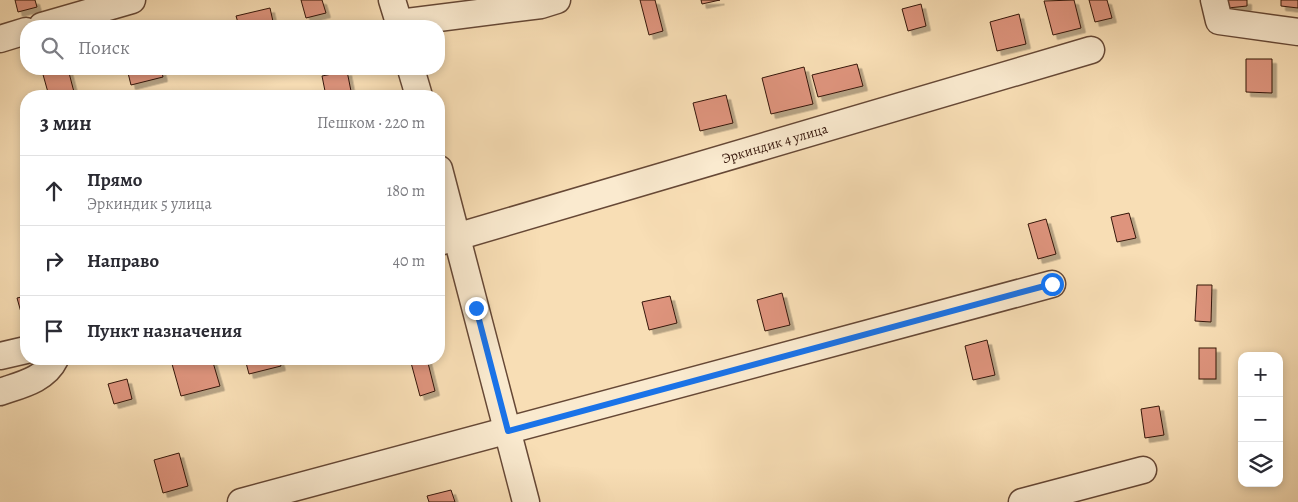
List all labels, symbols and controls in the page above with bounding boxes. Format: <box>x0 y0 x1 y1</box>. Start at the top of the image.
search box <box>20 20 445 75</box>
icon: search <box>38 34 66 62</box>
text: Поиск <box>78 35 130 61</box>
text: 3 мин <box>40 109 92 137</box>
text: Пешком · 220 m <box>317 112 425 134</box>
street label: Эркиндик 4 улица <box>719 118 831 168</box>
text: Прямо <box>87 167 142 193</box>
icon: ahead <box>40 177 68 205</box>
text: 180 m <box>387 180 425 202</box>
text: Эркиндик 5 улица <box>87 193 212 215</box>
icon: right <box>40 247 68 275</box>
text: Направо <box>87 248 159 274</box>
text: 40 m <box>393 250 425 272</box>
route start <box>1041 273 1064 296</box>
route end <box>465 297 488 320</box>
icon: arrive <box>40 317 68 345</box>
text: Пункт назначения <box>87 318 242 344</box>
map controls <box>1238 352 1283 487</box>
button: + <box>1238 352 1283 397</box>
button: − <box>1238 397 1283 442</box>
button: layers <box>1238 442 1283 487</box>

